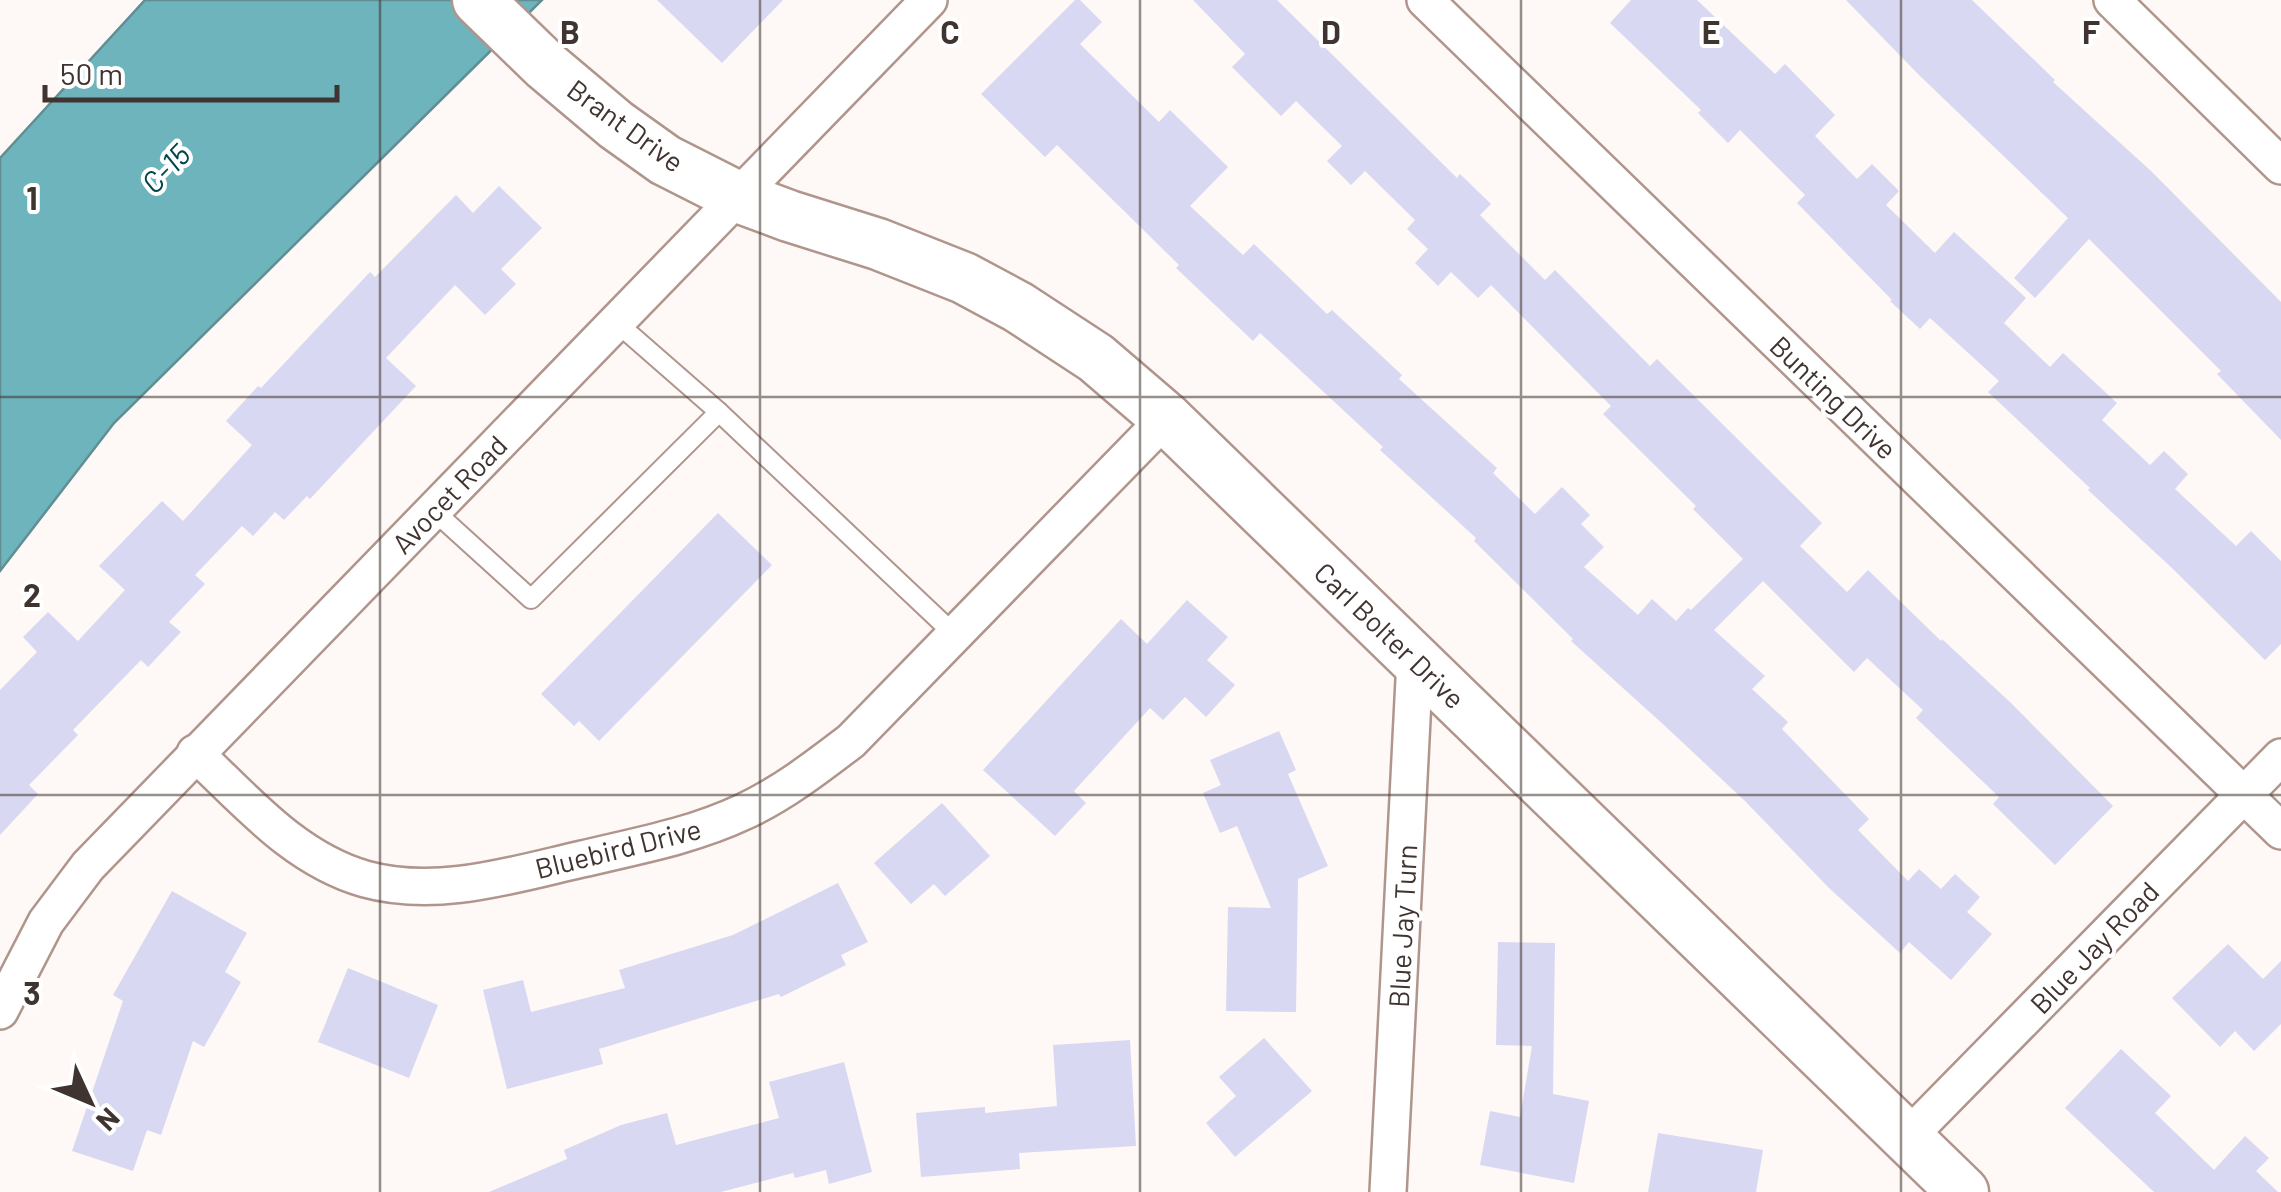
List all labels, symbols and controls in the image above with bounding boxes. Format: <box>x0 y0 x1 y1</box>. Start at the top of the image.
text: B <box>560 12 580 50</box>
text: C <box>940 12 960 50</box>
text: D <box>1321 12 1341 50</box>
text: E <box>1702 12 1720 50</box>
text: F <box>2082 12 2100 50</box>
scale bar <box>45 40 338 102</box>
text: 50 m <box>60 55 123 91</box>
street label: Brant Drive <box>561 71 691 179</box>
water label: C-15 <box>133 136 197 200</box>
text: 1 <box>26 178 38 216</box>
street label: Bunting Drive <box>1764 328 1904 466</box>
street label: Avocet Road <box>384 428 514 560</box>
street label: Carl Bolter Drive <box>1308 555 1472 715</box>
text: 2 <box>23 575 41 613</box>
street label: Bluebird Drive <box>532 811 704 885</box>
street label: Blue Jay Turn <box>1381 844 1423 1008</box>
street label: Blue Jay Road <box>2023 874 2165 1020</box>
text: 3 <box>23 973 41 1011</box>
north arrow <box>40 1052 140 1152</box>
text: N <box>90 1102 127 1139</box>

